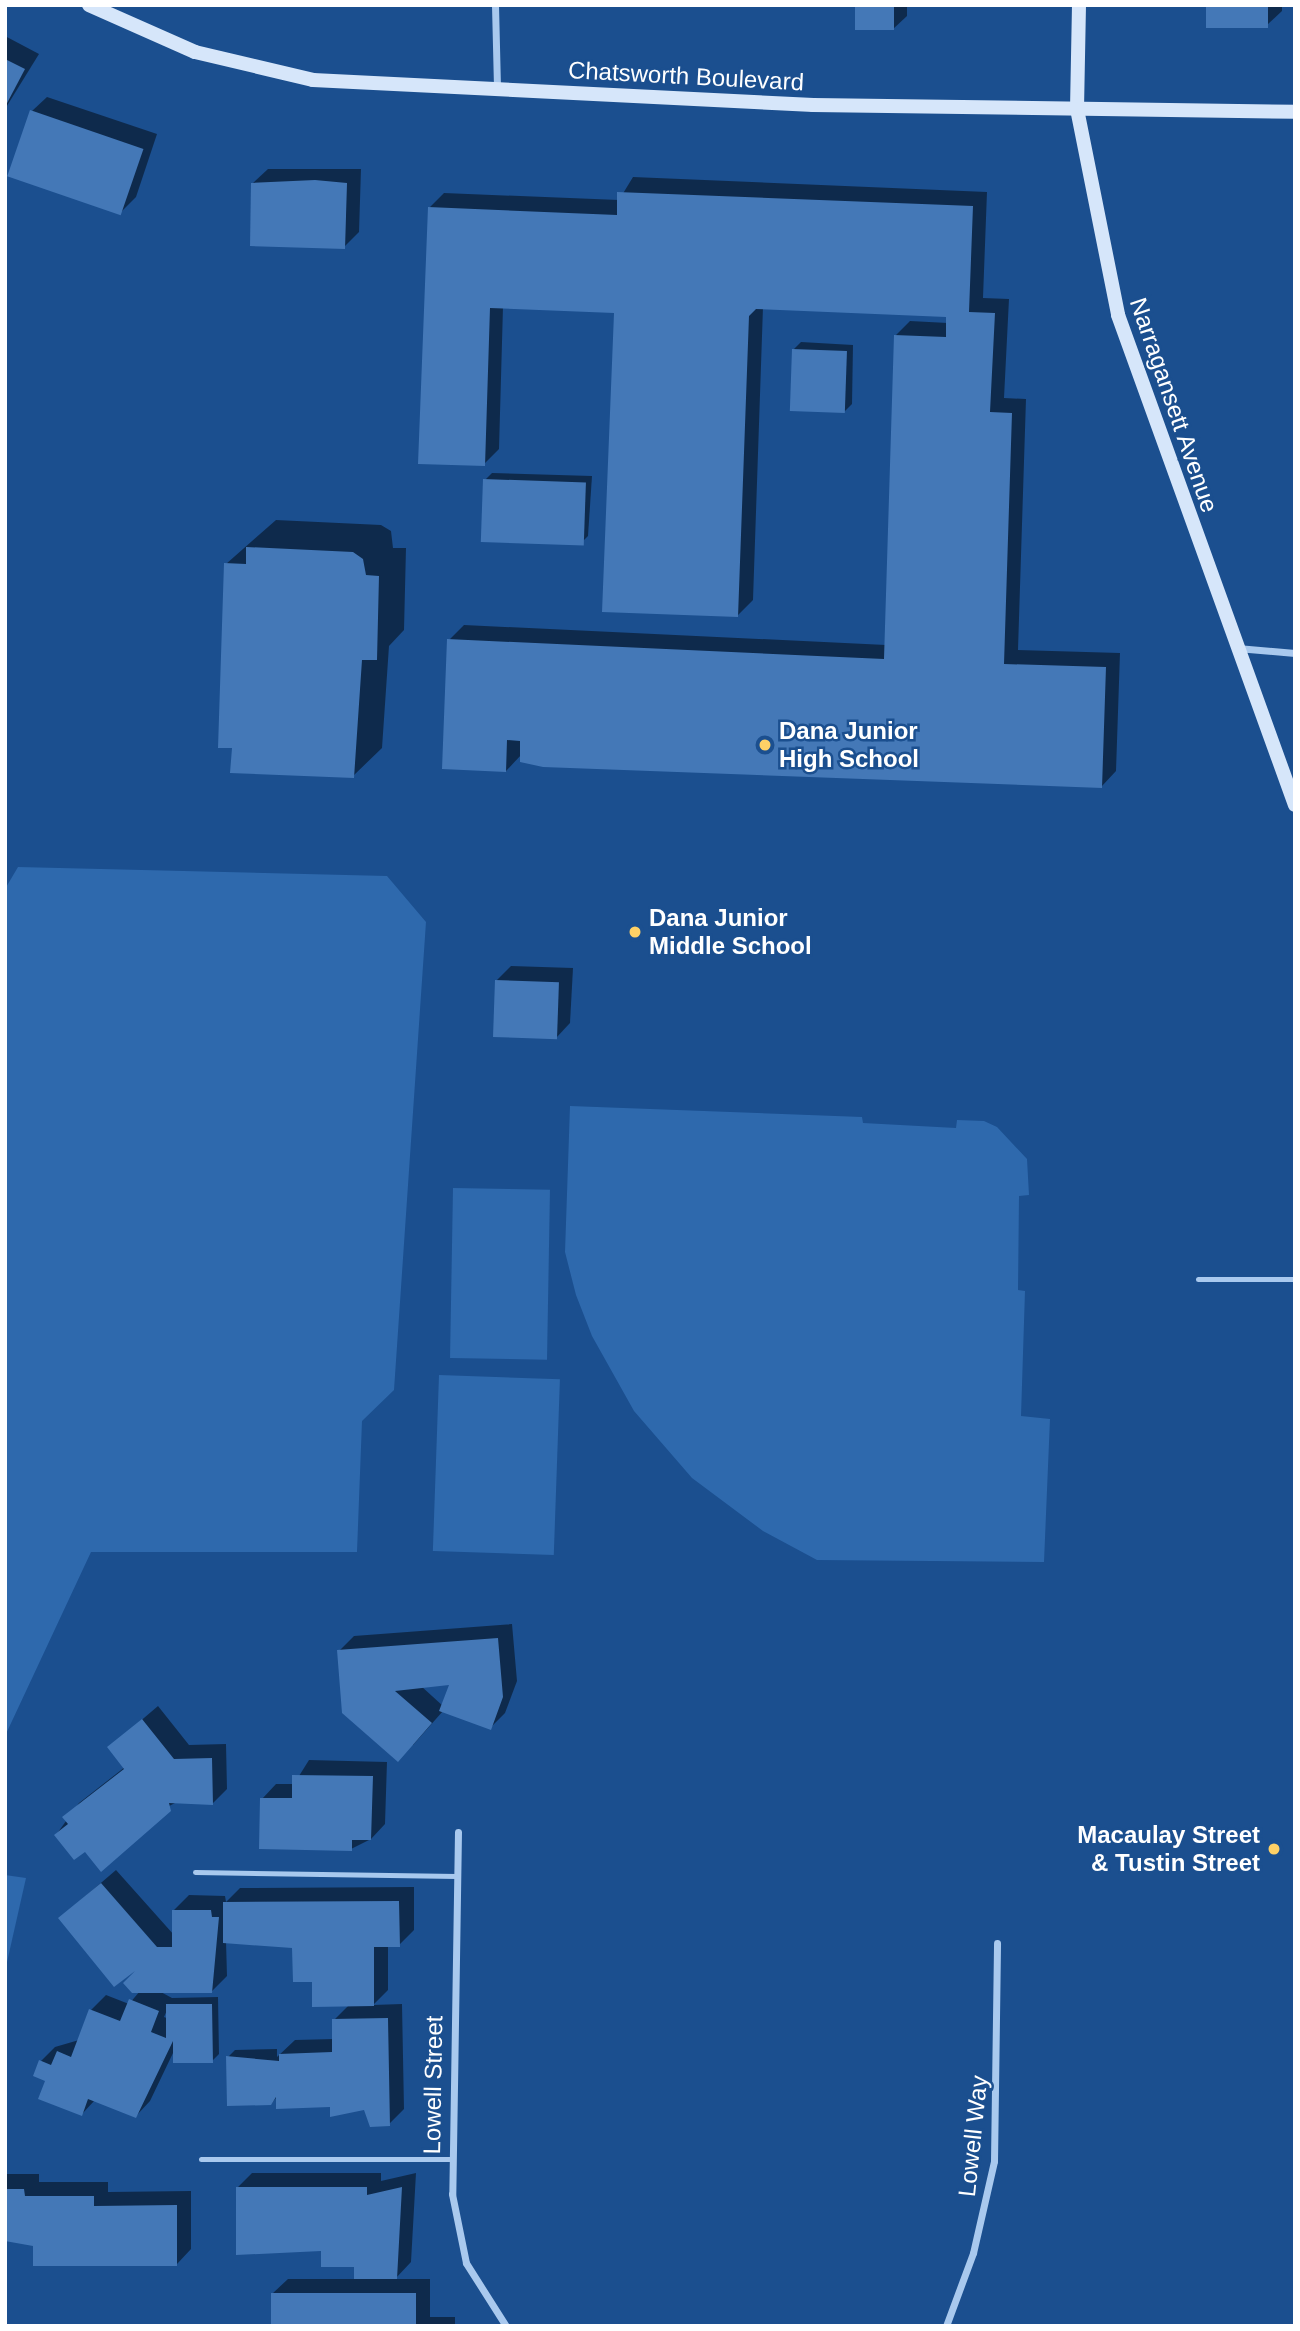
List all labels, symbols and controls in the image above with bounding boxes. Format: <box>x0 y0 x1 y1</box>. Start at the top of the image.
street label: Chatsworth Boulevard <box>567 55 805 97</box>
street label: Narragansett Avenue <box>1124 293 1224 517</box>
place label: Dana Junior High School <box>779 717 919 773</box>
marker: Dana Junior High School <box>757 737 773 753</box>
place label: Dana Junior Middle School <box>649 904 812 960</box>
marker: Dana Junior Middle School <box>627 924 643 940</box>
place label: Macaulay Street & Tustin Street <box>1077 1821 1260 1877</box>
marker: Macaulay Street & Tustin Street <box>1266 1841 1282 1857</box>
street label: Lowell Street <box>417 2015 449 2155</box>
street label: Lowell Way <box>952 2074 994 2198</box>

